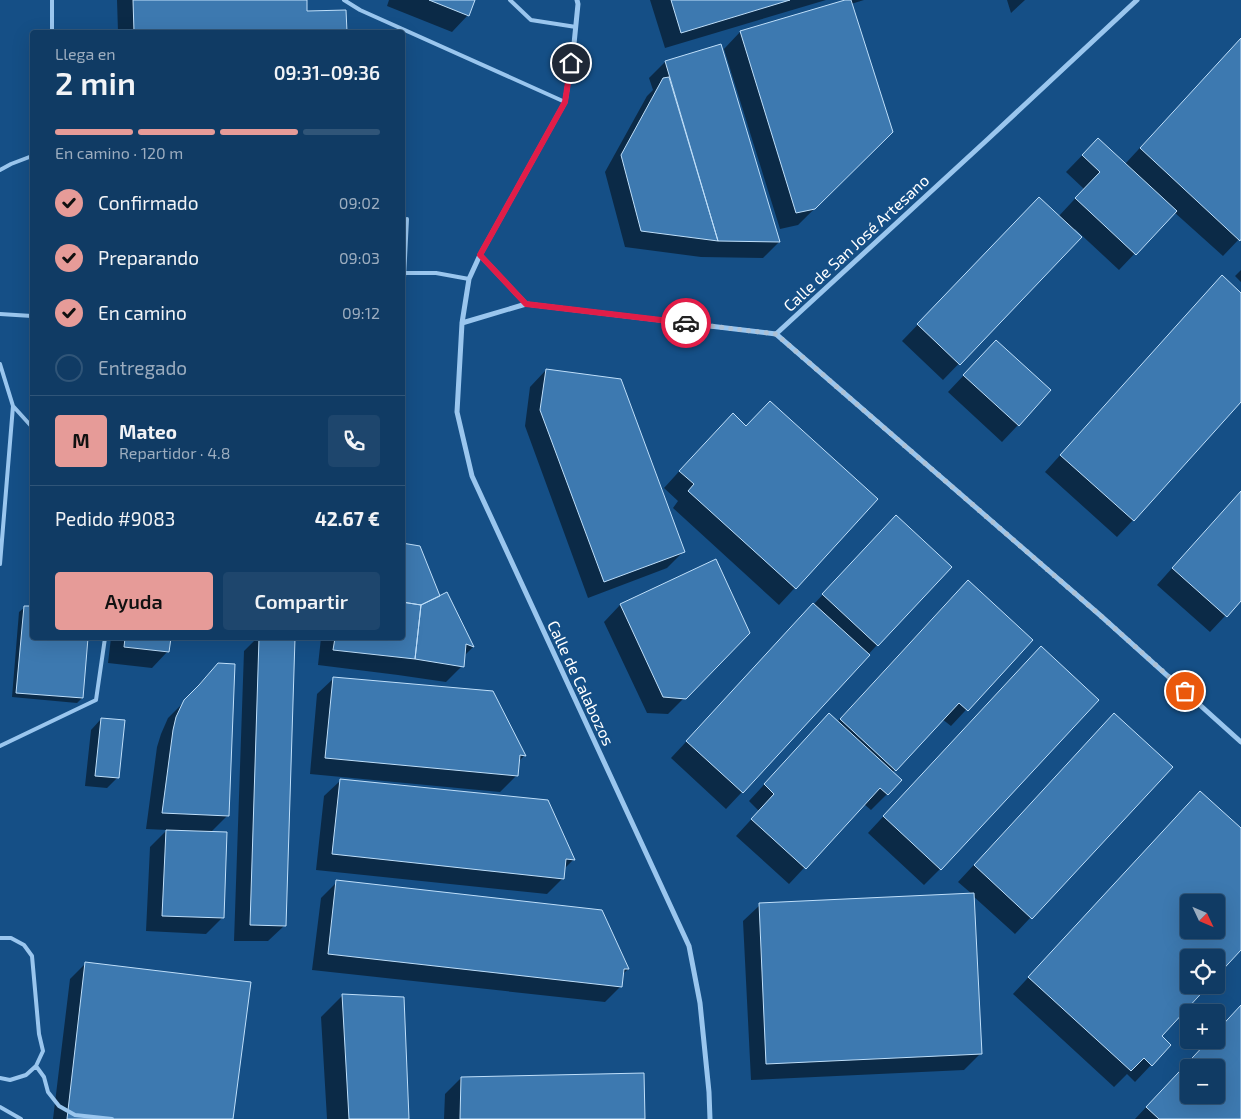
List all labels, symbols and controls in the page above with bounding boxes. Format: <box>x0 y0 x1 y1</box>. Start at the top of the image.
pin <box>550 42 592 84</box>
text: Llega en <box>55 44 116 63</box>
icon: home <box>557 49 585 77</box>
text: 09:31–09:36 <box>274 61 380 84</box>
text: 2 min <box>55 63 136 101</box>
text: En camino · 120 m <box>55 143 183 162</box>
street label: Calle de San José Artesano <box>779 170 932 315</box>
icon: check <box>55 189 83 217</box>
text: Confirmado <box>98 191 199 214</box>
text: 09:02 <box>339 193 380 212</box>
icon: check <box>55 244 83 272</box>
text: Preparando <box>98 246 199 269</box>
text: 09:03 <box>339 248 380 267</box>
courier <box>661 298 711 348</box>
icon: check <box>55 299 83 327</box>
text: En camino <box>98 301 187 324</box>
text: 09:12 <box>342 303 380 322</box>
icon: car <box>672 309 700 337</box>
text: Entregado <box>98 356 187 379</box>
button: phone <box>328 415 380 467</box>
text: Mateo <box>119 420 177 443</box>
text: M <box>72 429 90 452</box>
text: Repartidor · 4.8 <box>119 443 230 462</box>
text: Pedido #9083 <box>55 507 175 530</box>
text: 42.67 € <box>315 507 380 530</box>
button: Ayuda <box>55 572 213 630</box>
button: Compartir <box>223 572 380 630</box>
street label: Calle de Calabozos <box>544 617 619 748</box>
pin <box>1164 670 1206 712</box>
icon: bag <box>1171 677 1199 705</box>
north arrow <box>1180 894 1225 939</box>
map controls <box>1180 894 1225 1104</box>
button: locate <box>1180 949 1225 994</box>
button: + <box>1180 1004 1225 1049</box>
button: − <box>1180 1059 1225 1104</box>

